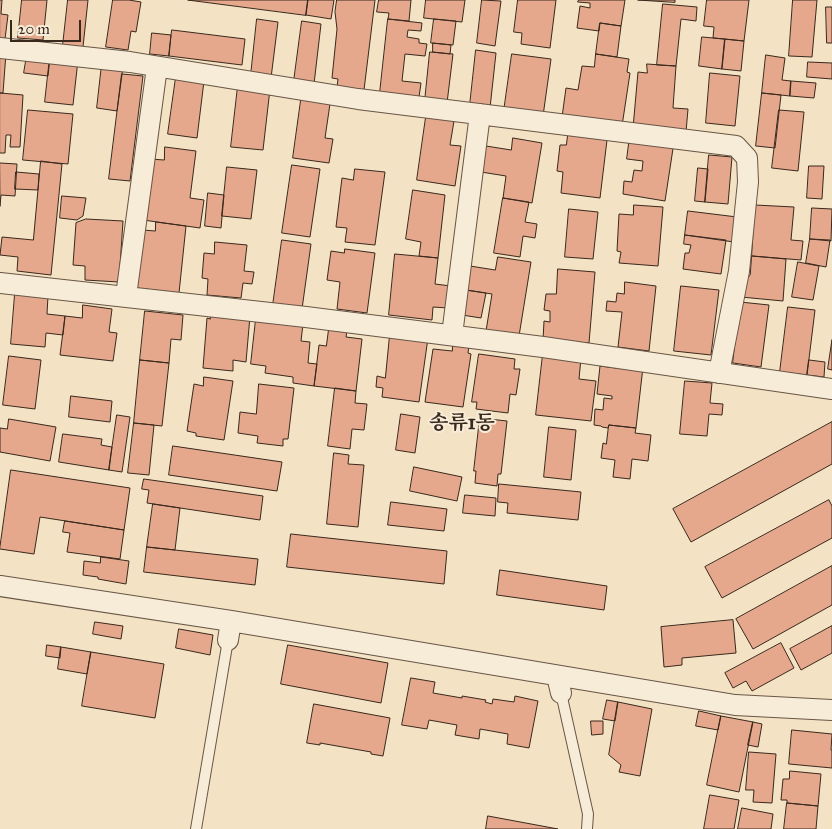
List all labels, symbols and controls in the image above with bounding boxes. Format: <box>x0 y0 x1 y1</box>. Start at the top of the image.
scale bar <box>12 10 84 42</box>
text: 20 m <box>18 20 50 38</box>
district label: 송류1동 <box>429 412 495 436</box>

